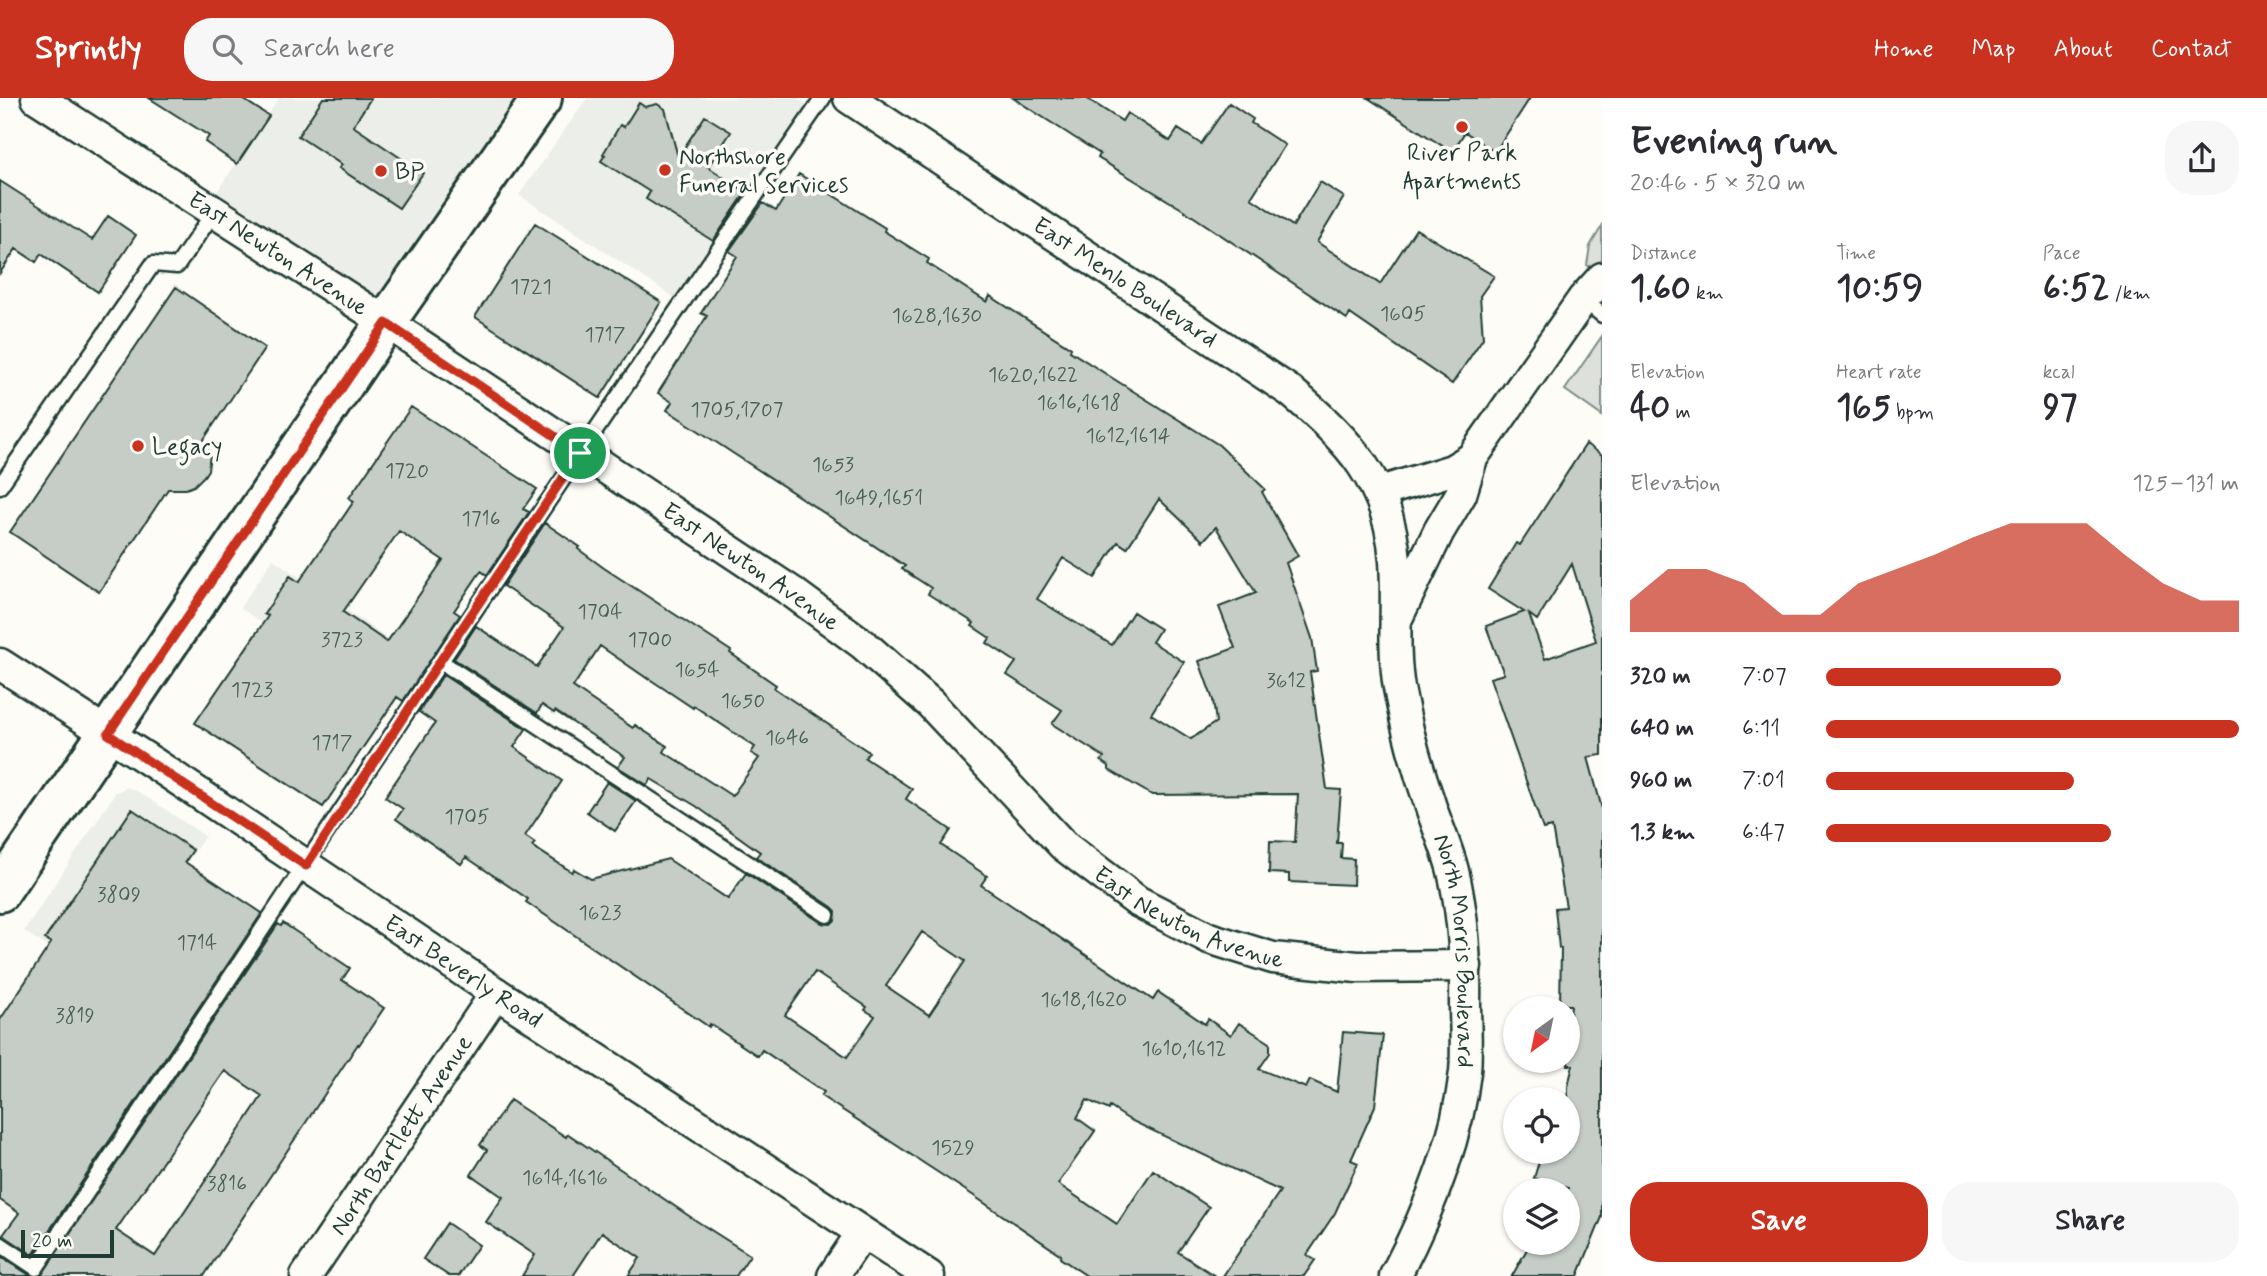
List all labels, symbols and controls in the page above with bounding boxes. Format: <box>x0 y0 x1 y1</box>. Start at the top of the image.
search box <box>184 18 674 81</box>
text: Sprintly <box>35 27 142 71</box>
icon: search <box>208 30 246 68</box>
text: Search here <box>264 32 395 66</box>
text: Home <box>1874 34 1934 65</box>
text: Map <box>1972 34 2016 65</box>
text: About <box>2054 34 2113 65</box>
text: Contact <box>2151 34 2232 65</box>
text: Evening run <box>1630 118 1837 167</box>
marker: River Park Apartments <box>1454 119 1470 135</box>
button: share <box>2165 121 2239 195</box>
place label: River Park Apartments <box>1403 138 1521 200</box>
place label: Northshore Funeral Services <box>679 142 848 201</box>
place label: BP <box>395 157 424 188</box>
marker: Northshore Funeral Services <box>657 162 673 178</box>
marker: BP <box>373 163 389 179</box>
text: 20:46 · 5 × 320 m <box>1630 169 1806 199</box>
street label: East Newton Avenue <box>182 185 374 324</box>
street label: East Menlo Boulevard <box>1026 211 1223 355</box>
text: Distance <box>1630 241 1697 266</box>
text: Time <box>1836 241 1876 266</box>
text: Pace <box>2043 241 2080 266</box>
text: 1.60 <box>1630 266 1691 312</box>
text: 10:59 <box>1836 266 1923 312</box>
text: 6:52 <box>2043 266 2109 312</box>
house number: 1721 <box>510 273 552 301</box>
text: km <box>1691 281 1724 306</box>
text: /km <box>2109 281 2151 306</box>
house number: 1605 <box>1380 300 1426 328</box>
house number: 1628,1630 <box>892 302 982 330</box>
house number: 1717 <box>585 321 626 349</box>
text: Elevation <box>1630 360 1705 385</box>
text: Heart rate <box>1836 360 1922 385</box>
text: kcal <box>2043 360 2075 385</box>
house number: 1620,1622 <box>988 361 1078 389</box>
text: 40 <box>1630 385 1670 431</box>
text: 165 <box>1836 385 1891 431</box>
text: 97 <box>2043 385 2077 431</box>
house number: 1616,1618 <box>1037 389 1121 417</box>
house number: 1705,1707 <box>691 396 783 424</box>
text: m <box>1670 400 1691 425</box>
text: bpm <box>1891 400 1934 425</box>
house number: 1612,1614 <box>1085 422 1171 450</box>
pin <box>550 423 610 483</box>
place label: Legacy <box>152 432 222 466</box>
icon: arrive <box>561 434 599 472</box>
marker: Legacy <box>130 438 146 454</box>
house number: 1653 <box>812 451 855 479</box>
house number: 1720 <box>385 457 429 485</box>
text: Elevation <box>1630 469 1721 499</box>
text: 125–131 m <box>2133 469 2239 499</box>
house number: 1649,1651 <box>835 484 923 512</box>
street label: East Newton Avenue <box>656 496 845 639</box>
house number: 1716 <box>462 505 500 533</box>
house number: 1704 <box>578 598 622 626</box>
house number: 3723 <box>321 626 364 654</box>
house number: 1700 <box>628 626 672 654</box>
house number: 1654 <box>675 656 719 684</box>
text: 320 m <box>1630 662 1691 692</box>
text: 7:07 <box>1742 662 1787 692</box>
house number: 3612 <box>1266 667 1306 695</box>
house number: 1723 <box>231 676 273 704</box>
house number: 1650 <box>721 687 765 715</box>
text: 640 m <box>1630 714 1694 744</box>
text: 6:11 <box>1742 714 1780 744</box>
house number: 1646 <box>765 724 809 752</box>
house number: 1717 <box>312 729 353 757</box>
text: 960 m <box>1630 766 1692 796</box>
text: 7:01 <box>1742 766 1785 796</box>
house number: 1705 <box>444 803 490 831</box>
text: 1.3 km <box>1630 818 1695 848</box>
text: 6:47 <box>1742 818 1785 848</box>
street label: North Morris Boulevard <box>1425 830 1480 1068</box>
street label: East Newton Avenue <box>1087 860 1285 976</box>
house number: 3809 <box>97 881 141 909</box>
house number: 1623 <box>578 899 622 927</box>
street label: East Beverly Road <box>378 908 548 1036</box>
house number: 1714 <box>177 929 217 957</box>
house number: 1618,1620 <box>1041 986 1127 1014</box>
north arrow <box>1503 996 1580 1073</box>
map controls <box>1503 996 1580 1255</box>
house number: 3819 <box>55 1002 95 1030</box>
street label: North Bartlett Avenue <box>324 1029 480 1242</box>
house number: 1610,1612 <box>1142 1035 1226 1063</box>
button: locate <box>1503 1087 1580 1164</box>
house number: 1529 <box>931 1134 975 1162</box>
house number: 1614,1616 <box>522 1164 608 1192</box>
house number: 3816 <box>207 1170 247 1198</box>
button: layers <box>1503 1178 1580 1255</box>
button: Save <box>1630 1182 1928 1262</box>
button: Share <box>1942 1182 2239 1262</box>
scale bar <box>21 1227 114 1259</box>
text: 20 m <box>32 1229 72 1254</box>

